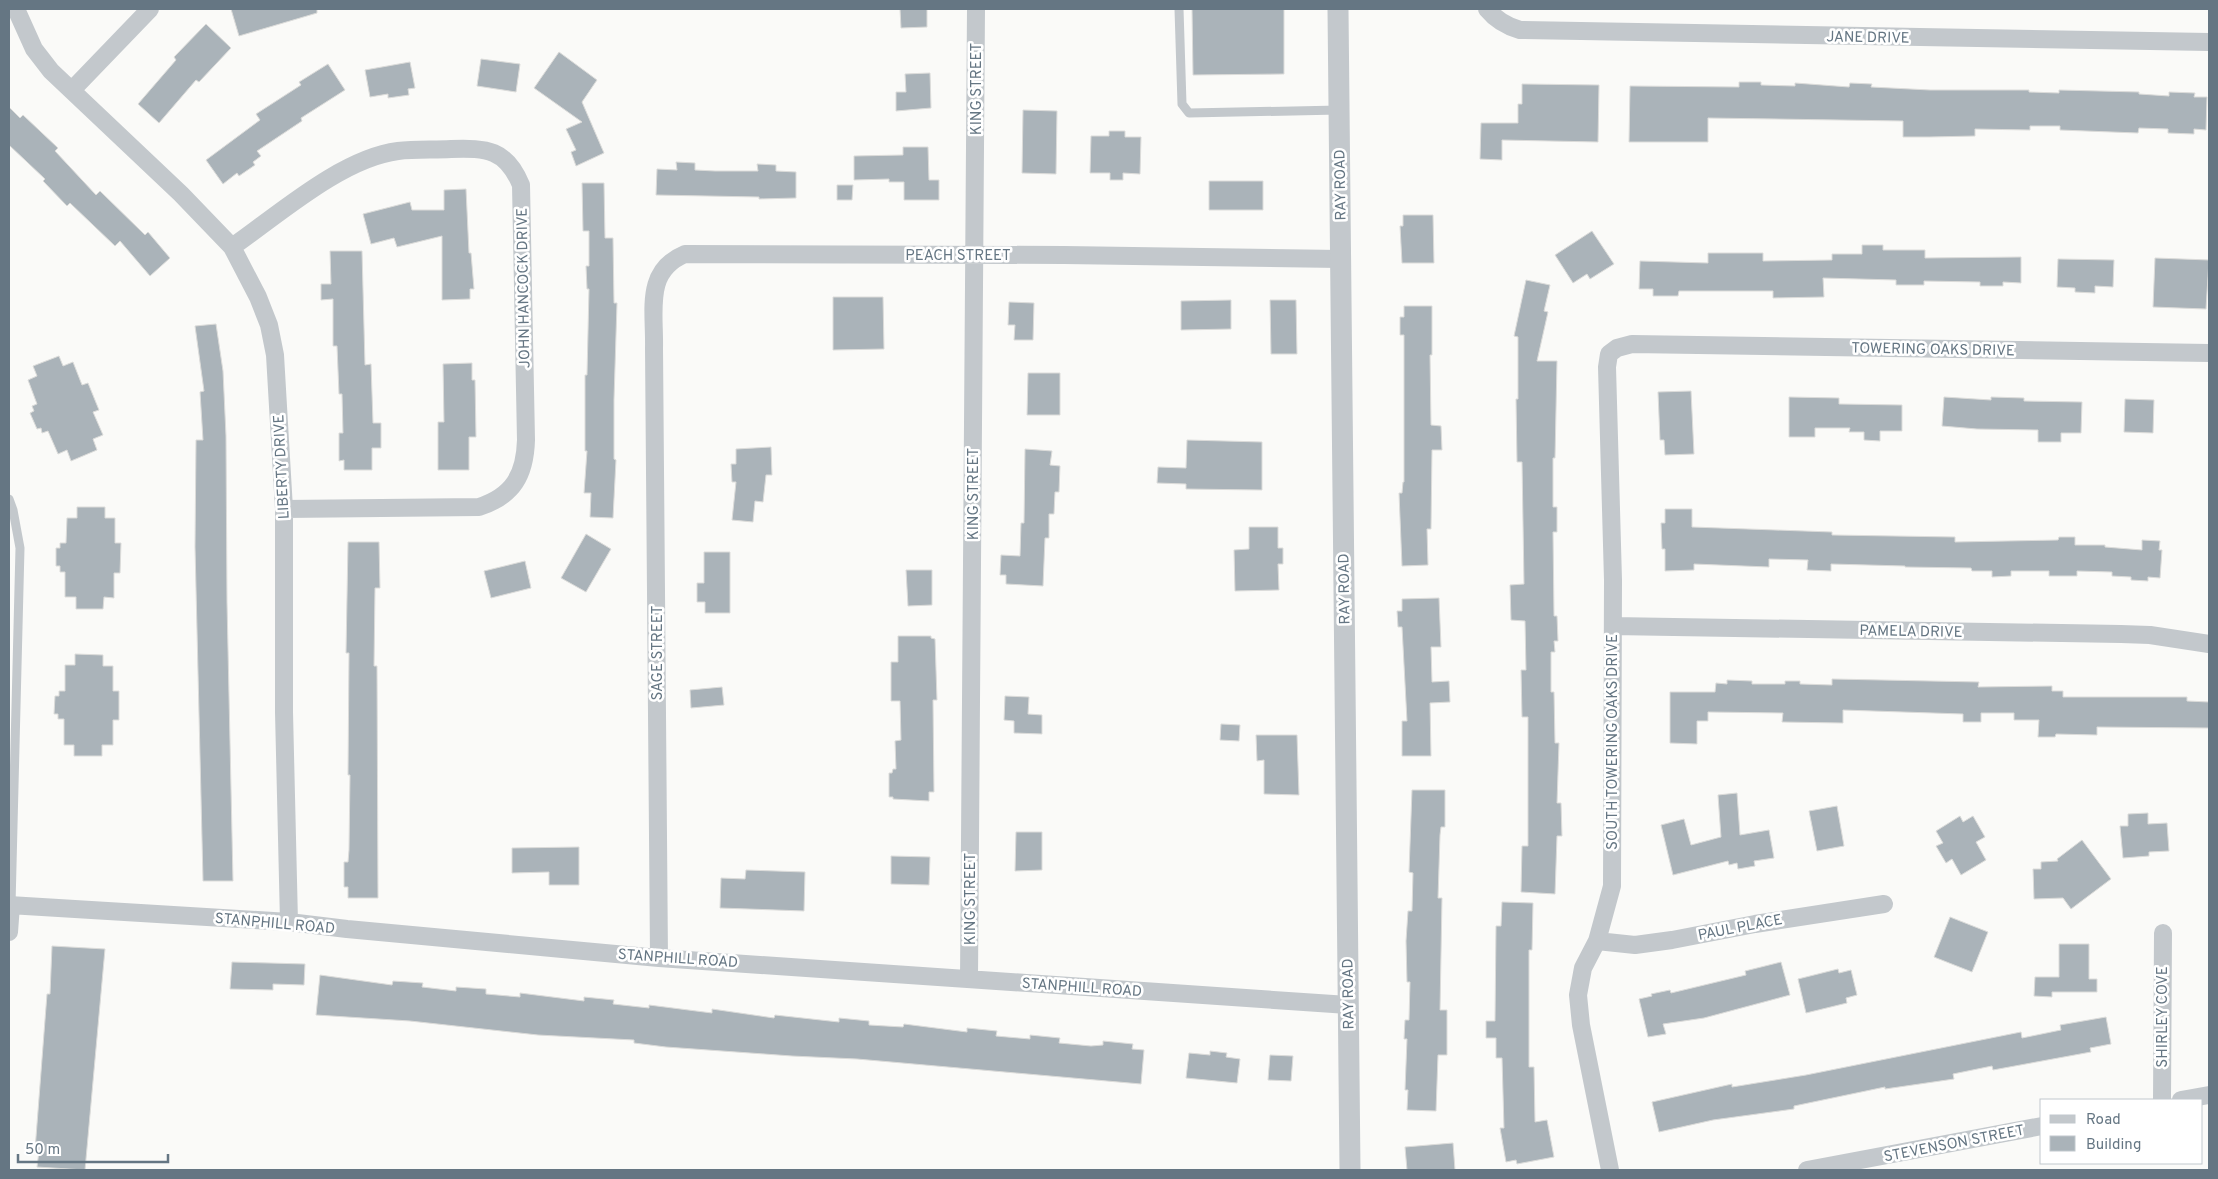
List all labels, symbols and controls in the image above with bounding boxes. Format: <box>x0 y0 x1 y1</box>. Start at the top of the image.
street label: JANE DRIVE <box>1826 28 1910 49</box>
street label: KING STREET <box>968 43 987 135</box>
street label: RAY ROAD <box>1331 149 1352 221</box>
street label: JOHN HANCOCK DRIVE <box>514 208 535 368</box>
street label: PEACH STREET <box>905 247 1011 266</box>
street label: TOWERING OAKS DRIVE <box>1851 340 2015 361</box>
street label: LIBERTY DRIVE <box>270 414 295 520</box>
street label: KING STREET <box>965 448 984 540</box>
street label: RAY ROAD <box>1335 553 1356 625</box>
street label: SAGE STREET <box>649 606 668 700</box>
street label: PAMELA DRIVE <box>1859 622 1963 643</box>
street label: SOUTH TOWERING OAKS DRIVE <box>1604 634 1623 850</box>
street label: KING STREET <box>962 853 981 945</box>
street label: STANPHILL ROAD <box>214 910 336 939</box>
street label: PAUL PLACE <box>1696 911 1784 946</box>
street label: STANPHILL ROAD <box>617 946 739 973</box>
street label: RAY ROAD <box>1339 958 1360 1030</box>
street label: SHIRLEY COVE <box>2154 966 2173 1068</box>
street label: STANPHILL ROAD <box>1021 975 1143 1002</box>
legend <box>2040 1099 2203 1164</box>
text: Road <box>2086 1111 2121 1130</box>
street label: STEVENSON STREET <box>1882 1121 2026 1167</box>
scale bar <box>18 1132 168 1164</box>
text: Building <box>2086 1136 2141 1155</box>
text: 50 m <box>25 1141 60 1160</box>

